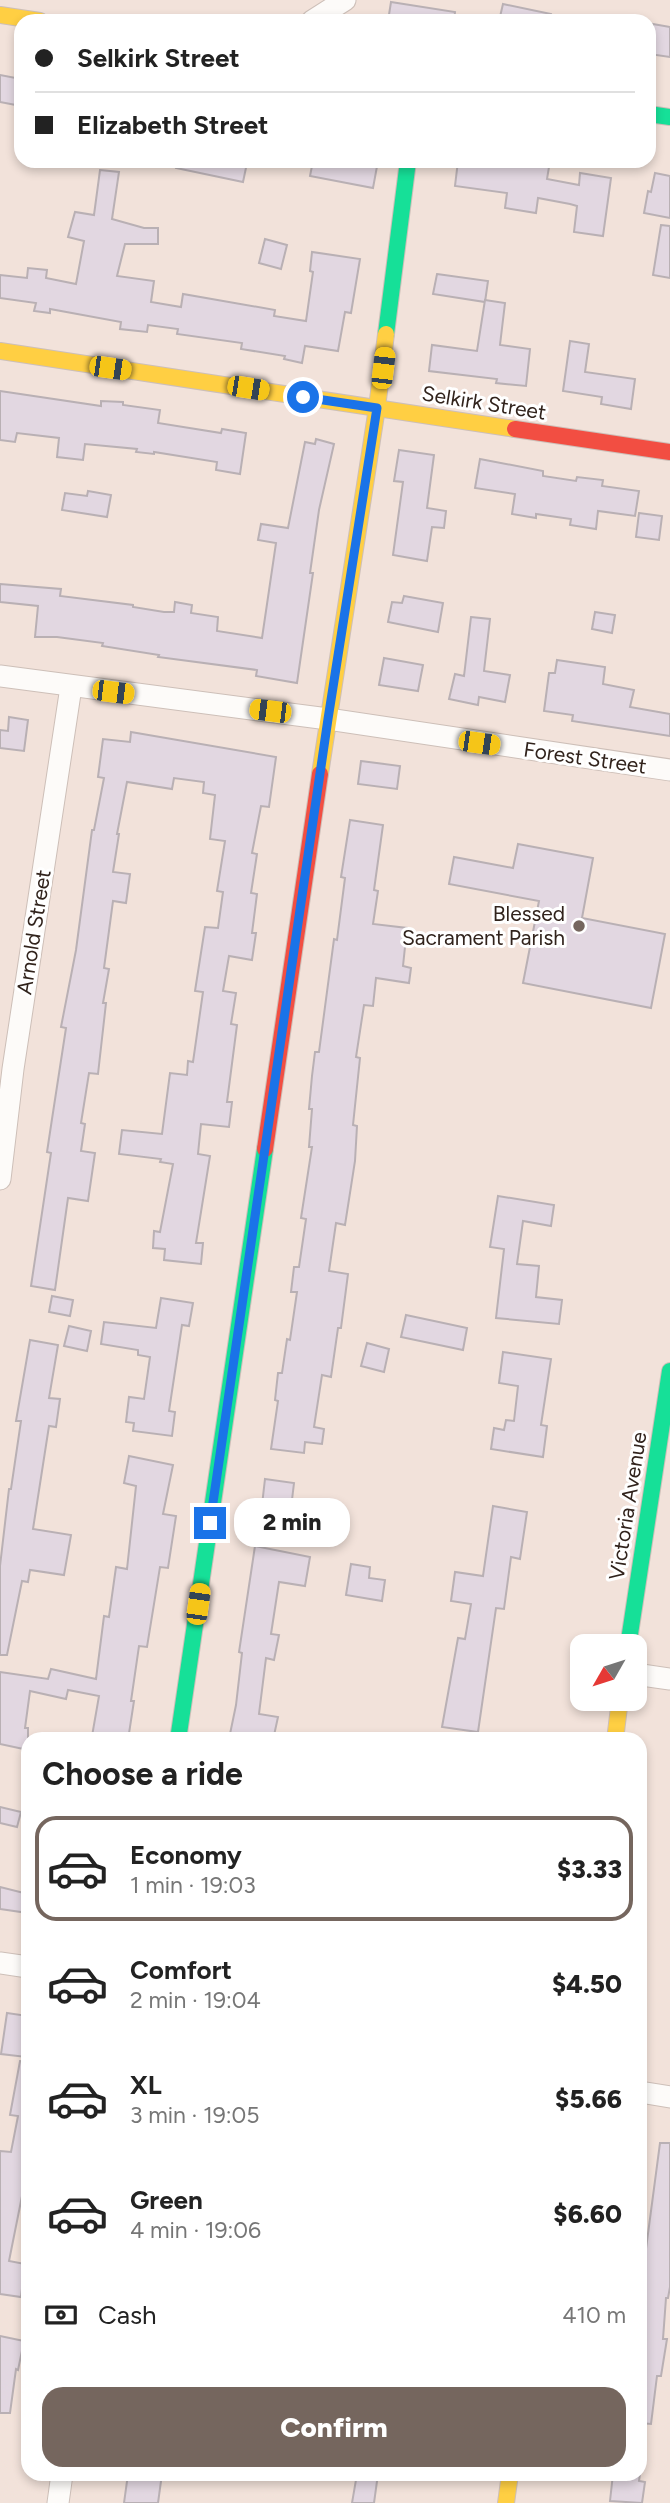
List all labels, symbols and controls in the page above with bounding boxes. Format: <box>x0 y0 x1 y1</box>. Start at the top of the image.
text: Selkirk Street <box>77 42 240 74</box>
text: Elizabeth Street <box>77 109 269 141</box>
car <box>371 346 396 390</box>
car <box>88 355 133 381</box>
car <box>226 374 271 402</box>
street label: Selkirk Street <box>420 380 548 425</box>
route start <box>287 381 319 413</box>
car <box>91 679 136 705</box>
car <box>248 698 293 724</box>
car <box>457 730 502 756</box>
street label: Forest Street <box>522 737 648 779</box>
street label: Arnold Street <box>11 868 56 996</box>
place label: Blessed Sacrament Parish <box>402 901 565 950</box>
marker: Blessed Sacrament Parish <box>571 918 587 934</box>
street label: Victoria Avenue <box>603 1430 652 1582</box>
callout: 2 min <box>234 1498 350 1548</box>
route end <box>194 1507 226 1539</box>
text: 2 min <box>263 1508 321 1536</box>
car <box>185 1582 212 1626</box>
north arrow <box>570 1634 648 1712</box>
map controls <box>570 1634 647 1711</box>
text: Choose a ride <box>42 1755 243 1793</box>
icon: car <box>46 1837 109 1900</box>
text: Economy <box>130 1839 242 1871</box>
text: $3.33 <box>557 1853 622 1885</box>
text: 1 min · 19:03 <box>130 1871 256 1899</box>
icon: car <box>46 1952 109 2015</box>
text: Comfort <box>130 1954 232 1986</box>
text: $4.50 <box>552 1968 622 2000</box>
text: 2 min · 19:04 <box>130 1986 261 2014</box>
icon: car <box>46 2067 109 2130</box>
text: XL <box>130 2069 162 2101</box>
text: $5.66 <box>555 2083 622 2115</box>
text: 3 min · 19:05 <box>130 2101 259 2129</box>
icon: car <box>46 2182 109 2245</box>
text: Green <box>130 2184 203 2216</box>
text: $6.60 <box>553 2198 622 2230</box>
text: 4 min · 19:06 <box>130 2216 261 2244</box>
icon: cash <box>42 2296 80 2334</box>
text: Cash <box>98 2299 157 2331</box>
text: 410 m <box>562 2301 626 2329</box>
button: Confirm <box>42 2387 626 2467</box>

